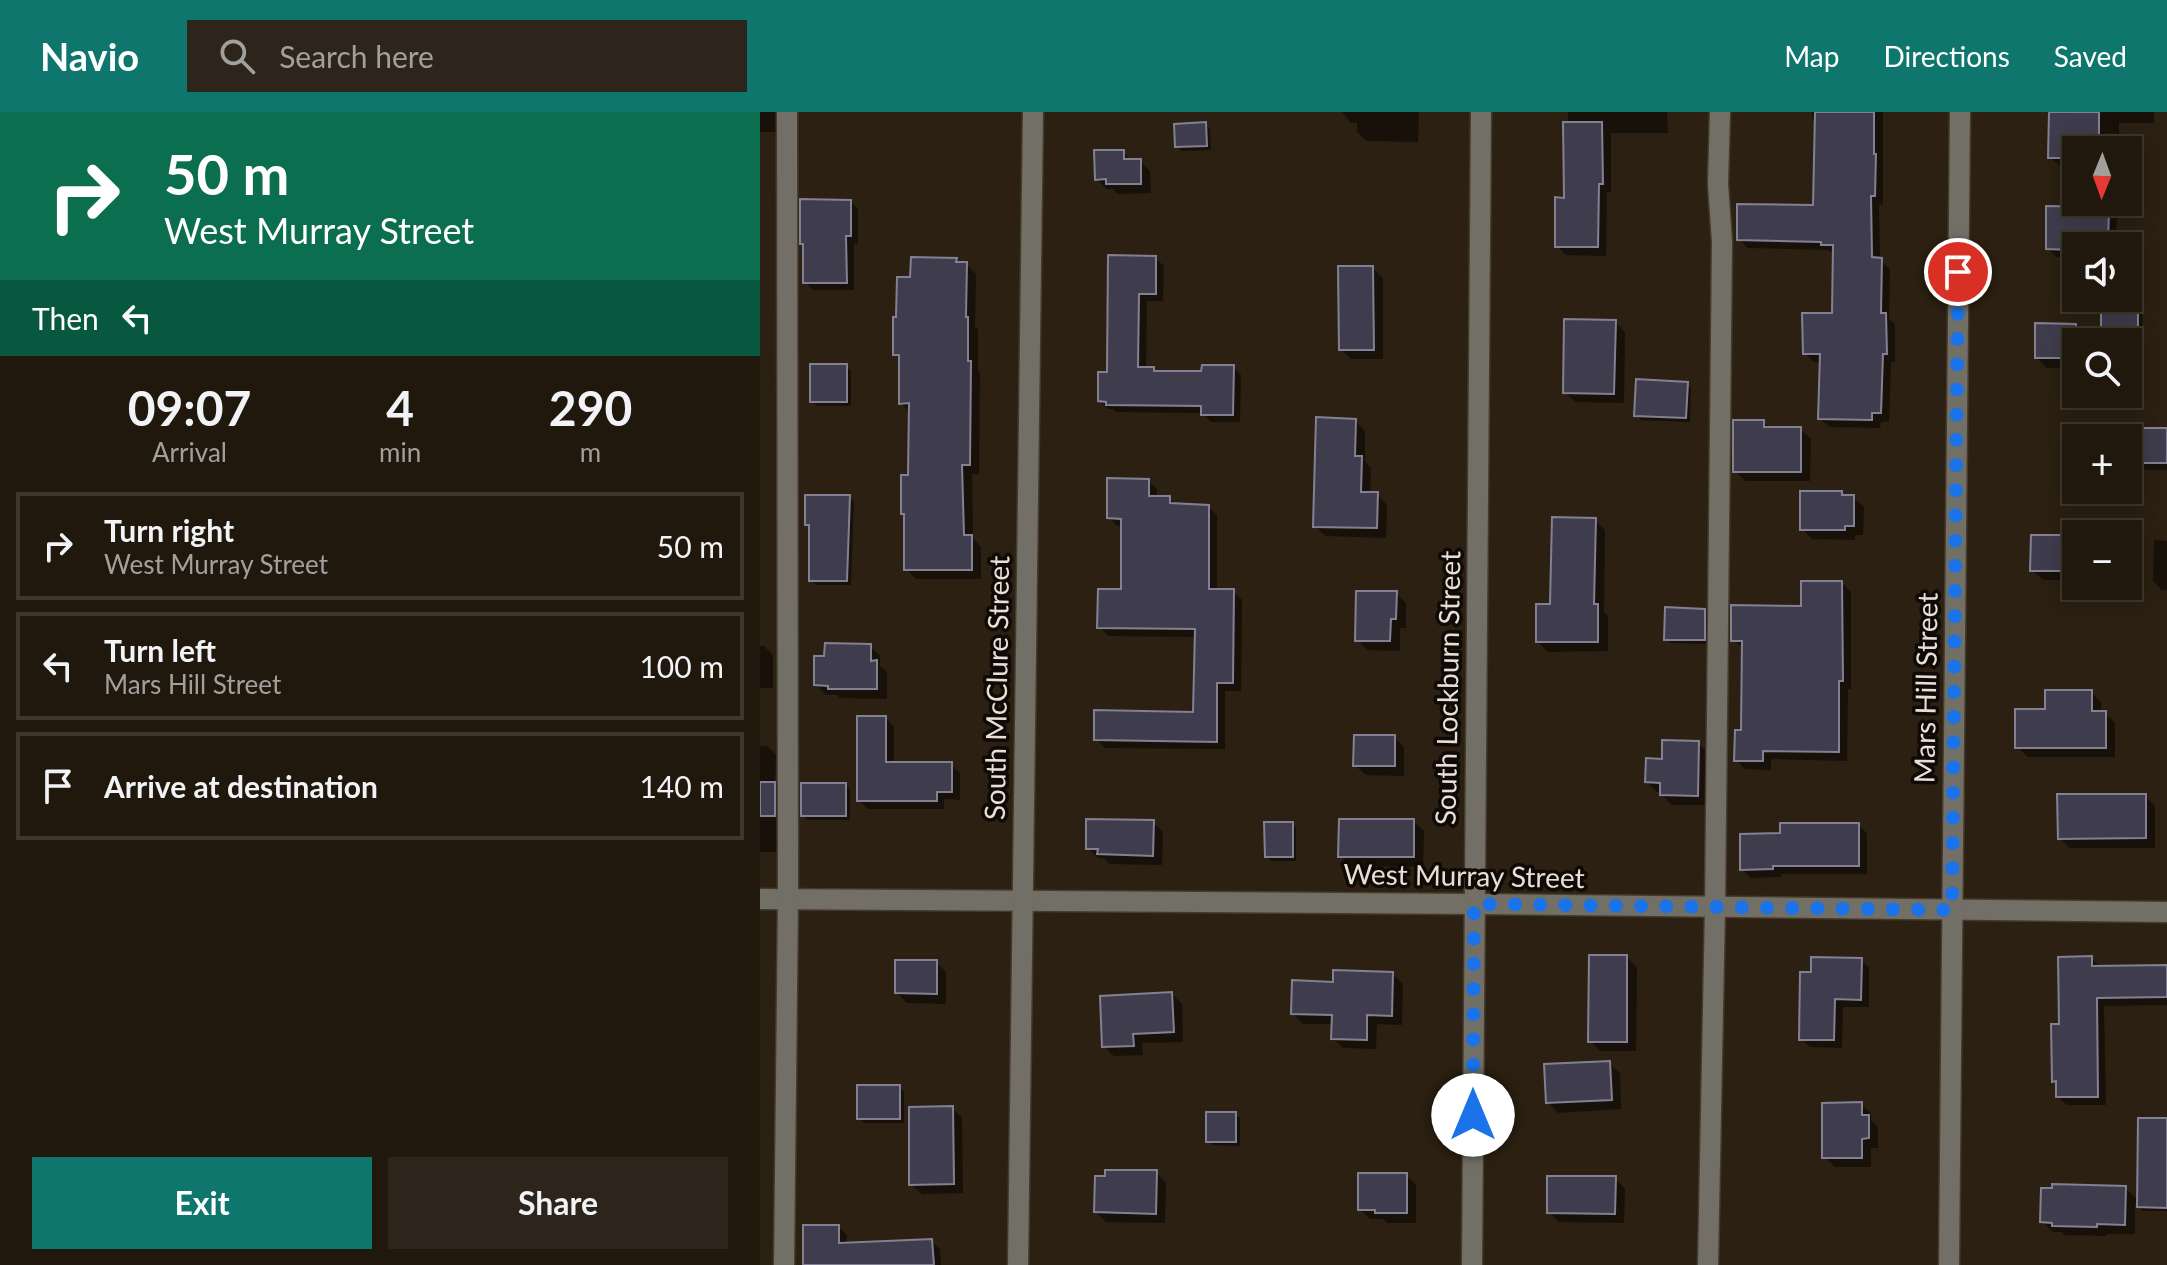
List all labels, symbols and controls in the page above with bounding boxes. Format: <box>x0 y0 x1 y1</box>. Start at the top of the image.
search box <box>187 20 747 92</box>
text: Navio <box>40 33 139 79</box>
icon: search <box>215 34 259 78</box>
text: Search here <box>279 38 434 74</box>
text: Map <box>1784 39 1839 73</box>
text: Directions <box>1883 39 2010 73</box>
text: Saved <box>2054 39 2127 73</box>
north arrow <box>2062 136 2142 216</box>
map controls <box>2062 136 2142 600</box>
text: 50 m <box>164 140 289 207</box>
icon: right <box>32 144 136 248</box>
text: West Murray Street <box>164 208 474 252</box>
button: sound <box>2062 232 2142 312</box>
pin <box>1924 238 1992 306</box>
icon: arrive <box>1936 250 1980 294</box>
icon: left <box>115 296 159 340</box>
text: Then <box>32 300 99 336</box>
button: search <box>2062 328 2142 408</box>
text: 09:07 <box>128 379 251 436</box>
text: 4 <box>386 379 414 436</box>
text: 290 <box>549 379 632 436</box>
button: + <box>2062 424 2142 504</box>
text: Arrival <box>152 436 227 468</box>
text: min <box>379 436 421 468</box>
text: m <box>580 436 601 468</box>
text: Turn right <box>104 512 234 548</box>
button: − <box>2062 520 2142 600</box>
icon: right <box>36 524 80 568</box>
text: 50 m <box>657 528 724 564</box>
text: West Murray Street <box>104 548 328 580</box>
street label: South Lockburn Street <box>1428 551 1466 825</box>
street label: South McClure Street <box>977 556 1015 820</box>
street label: Mars Hill Street <box>1906 592 1944 784</box>
text: Turn left <box>104 632 216 668</box>
icon: left <box>36 644 80 688</box>
text: 100 m <box>639 648 724 684</box>
text: Mars Hill Street <box>104 668 281 700</box>
icon: arrive <box>36 764 80 808</box>
text: Arrive at destination <box>104 768 378 804</box>
text: 140 m <box>639 768 724 804</box>
street label: West Murray Street <box>1343 856 1585 894</box>
position arrow <box>1431 1073 1515 1157</box>
button: Exit <box>32 1157 372 1249</box>
button: Share <box>388 1157 728 1249</box>

